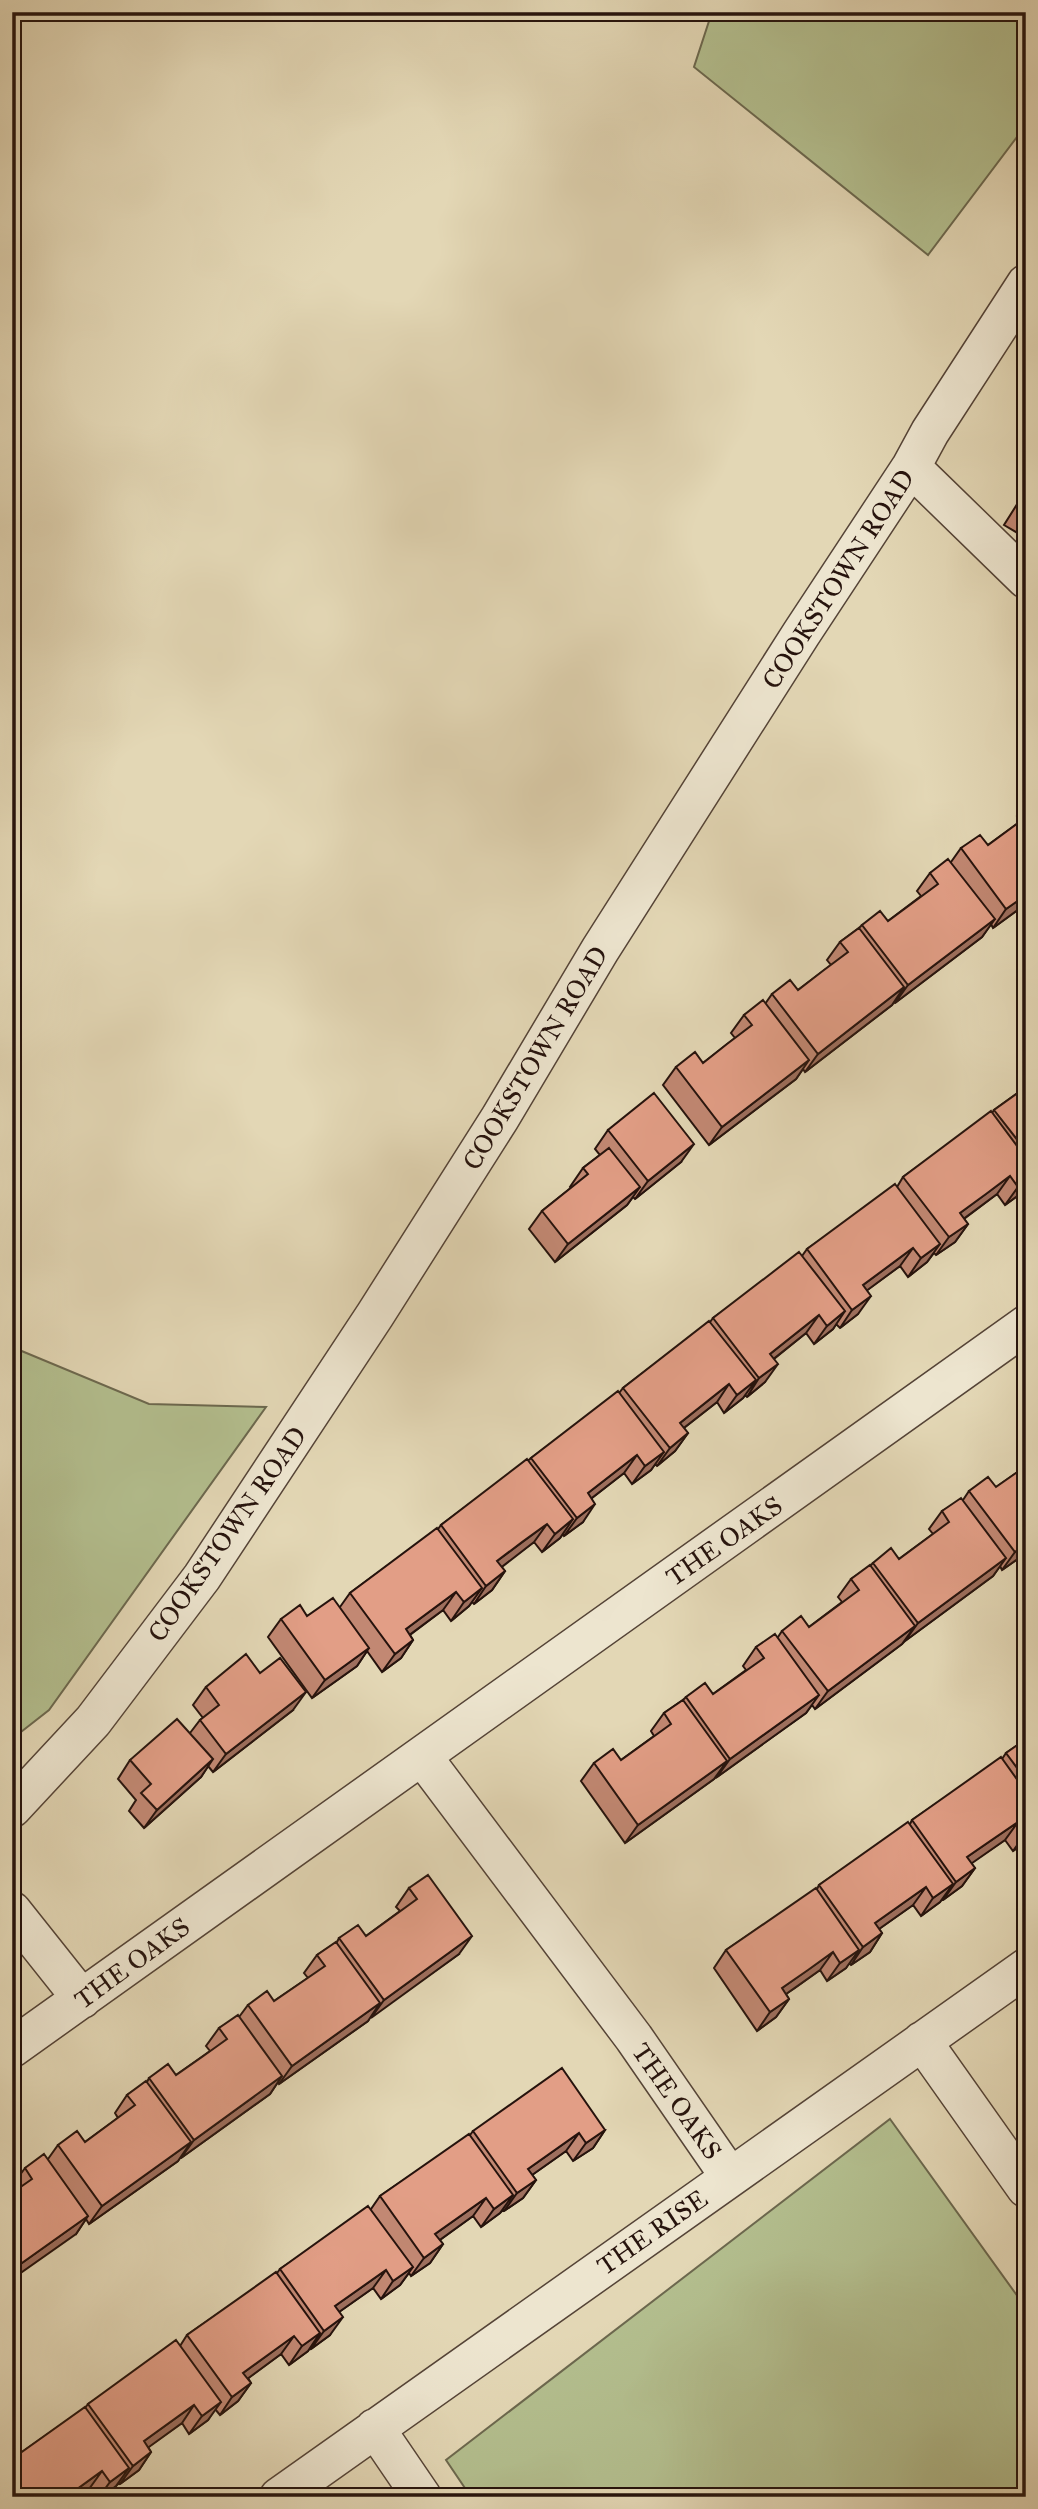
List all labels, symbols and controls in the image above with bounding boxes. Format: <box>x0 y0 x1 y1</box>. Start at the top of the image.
street label: COOKSTOWN ROAD <box>755 463 921 695</box>
street label: COOKSTOWN ROAD <box>456 940 614 1176</box>
street label: COOKSTOWN ROAD <box>141 1420 313 1648</box>
street label: THE OAKS <box>660 1489 788 1593</box>
street label: THE OAKS <box>68 1910 196 2016</box>
street label: THE OAKS <box>625 2037 729 2165</box>
street label: THE RISE <box>591 2182 713 2282</box>

